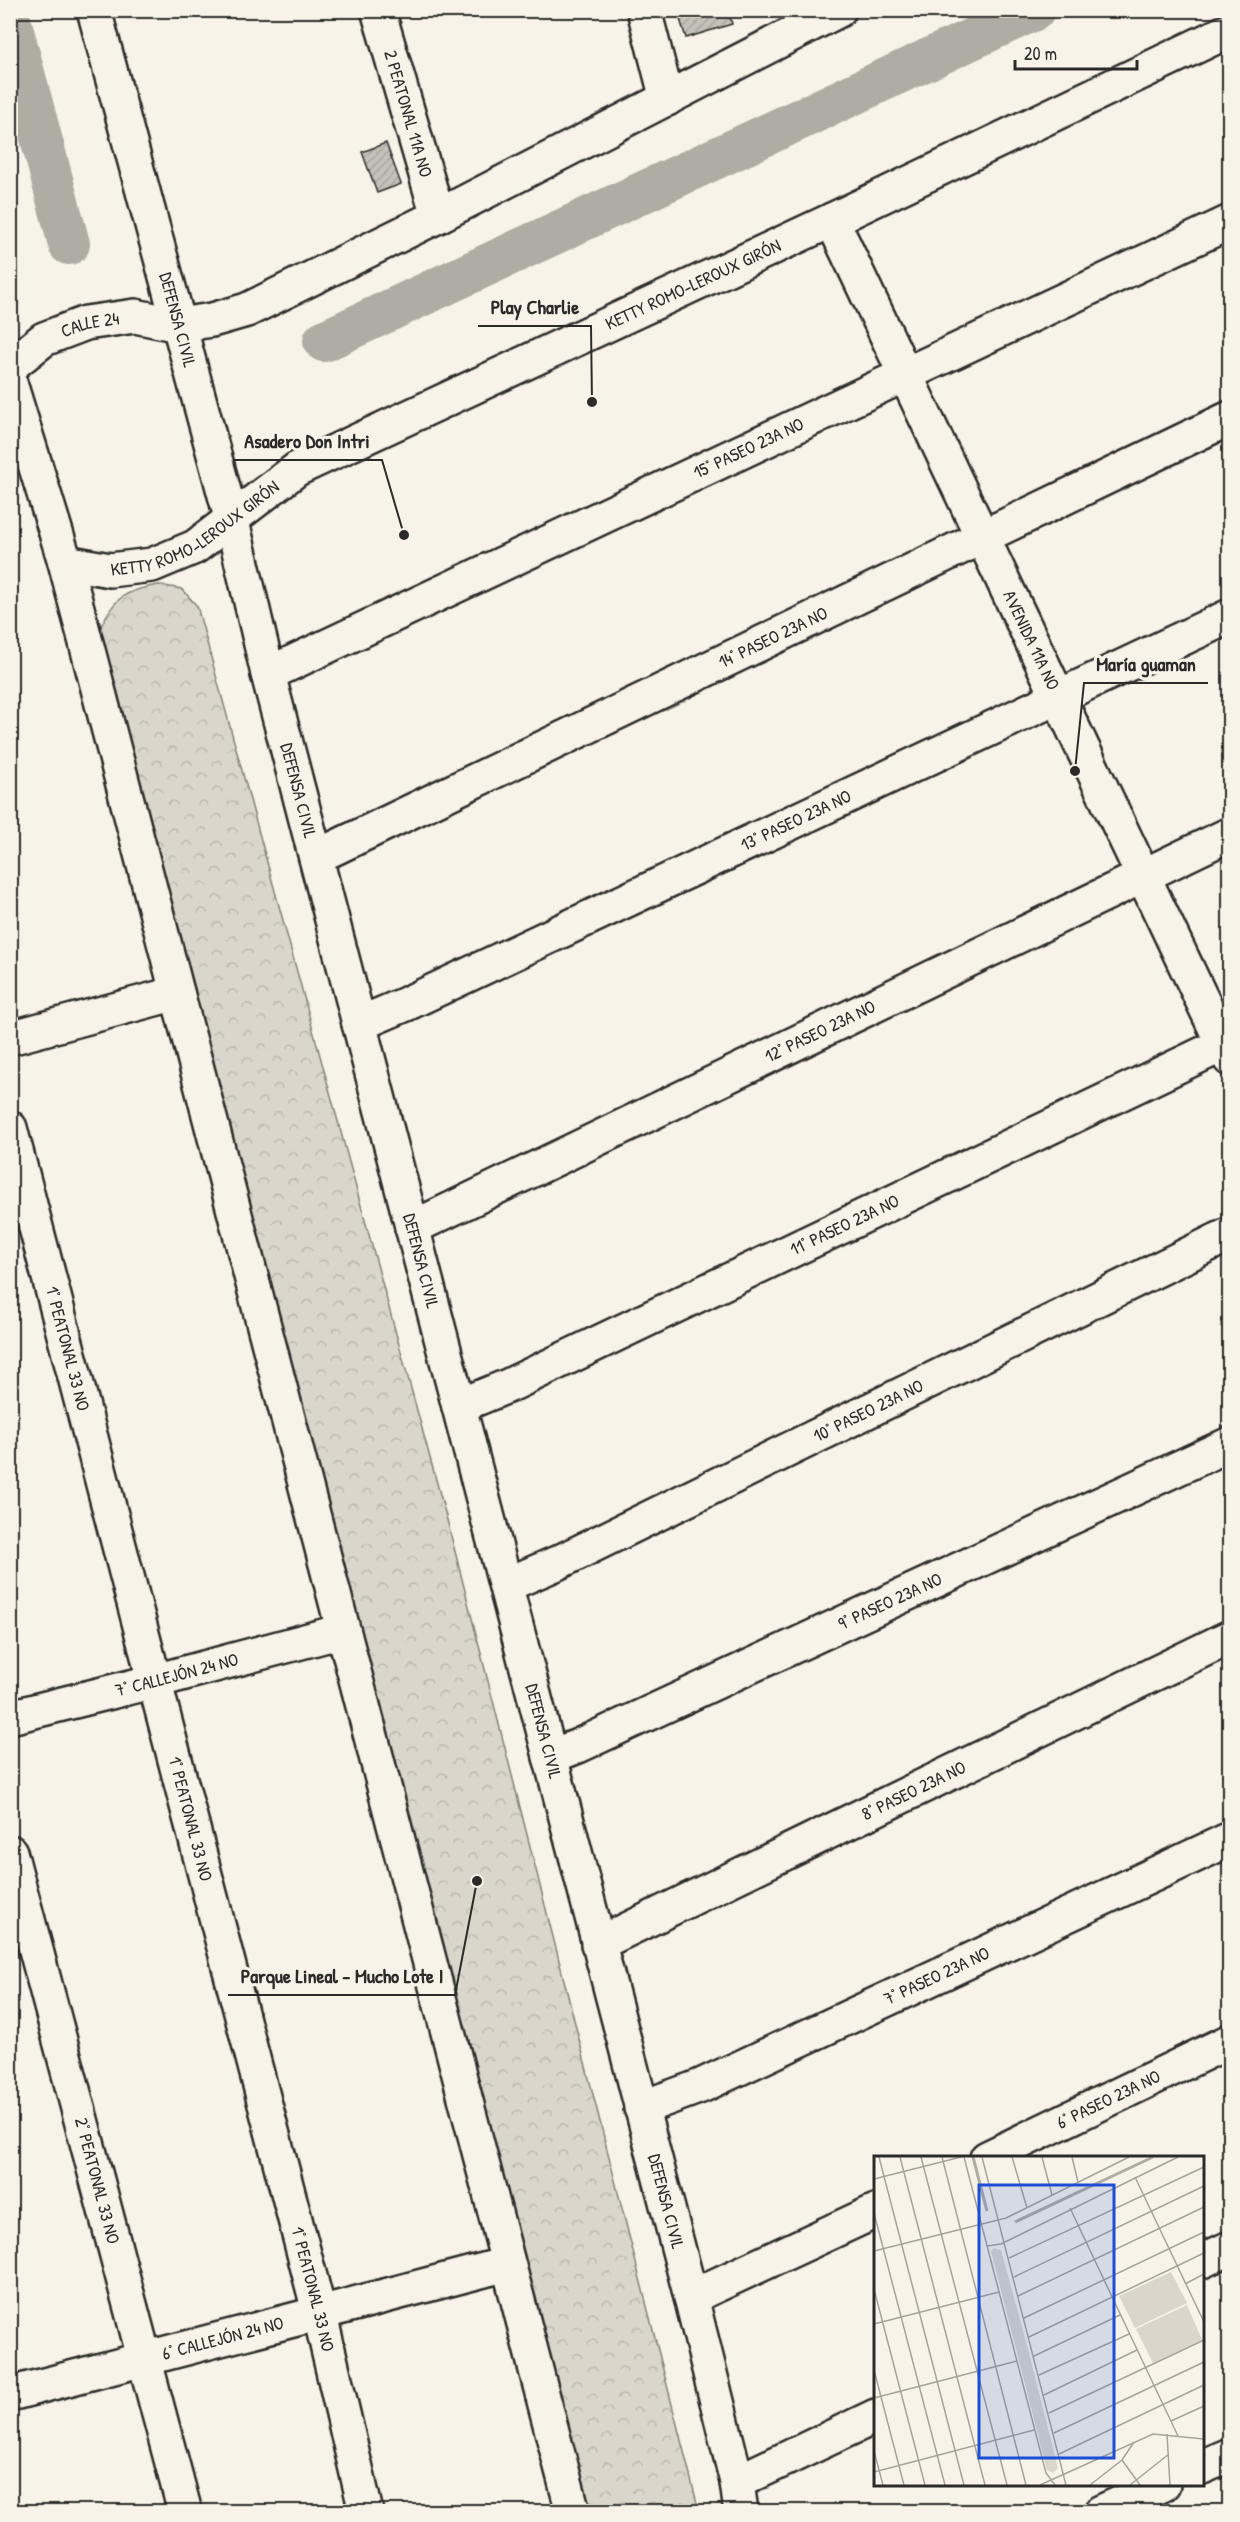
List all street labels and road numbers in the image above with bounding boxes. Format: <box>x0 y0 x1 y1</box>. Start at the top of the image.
street label: 2 PEATONAL 11A NO <box>378 47 439 180</box>
street label: KETTY ROMO-LEROUX GIRÓN <box>601 233 785 336</box>
street label: DEFENSA CIVIL <box>153 270 203 370</box>
street label: CALLE 24 <box>57 305 121 343</box>
street label: 15° PASEO 23A NO <box>689 411 808 484</box>
street label: KETTY ROMO-LEROUX GIRÓN <box>109 474 284 582</box>
street label: AVENIDA 11A NO <box>997 586 1066 694</box>
street label: 14° PASEO 23A NO <box>714 600 832 674</box>
street label: DEFENSA CIVIL <box>275 740 323 841</box>
street label: 13° PASEO 23A NO <box>736 783 855 857</box>
street label: 12° PASEO 23A NO <box>760 994 879 1068</box>
street label: 11° PASEO 23A NO <box>786 1188 903 1261</box>
street label: DEFENSA CIVIL <box>397 1211 446 1311</box>
street label: 1° PEATONAL 33 NO <box>40 1283 96 1413</box>
street label: 10° PASEO 23A NO <box>809 1373 927 1448</box>
street label: 9° PASEO 23A NO <box>834 1566 946 1636</box>
street label: 7° CALLEJÓN 24 NO <box>112 1646 241 1702</box>
street label: DEFENSA CIVIL <box>520 1681 568 1782</box>
street label: 1° PEATONAL 33 NO <box>163 1754 219 1884</box>
street label: 8° PASEO 23A NO <box>857 1754 970 1826</box>
street label: 7° PASEO 23A NO <box>879 1940 993 2011</box>
street label: 6° PASEO 23A NO <box>1052 2063 1164 2135</box>
street label: 2° PEATONAL 33 NO <box>69 2115 126 2246</box>
street label: DEFENSA CIVIL <box>642 2151 691 2252</box>
street label: 1° PEATONAL 33 NO <box>285 2224 341 2354</box>
street label: 6° CALLEJÓN 24 NO <box>159 2310 286 2366</box>

